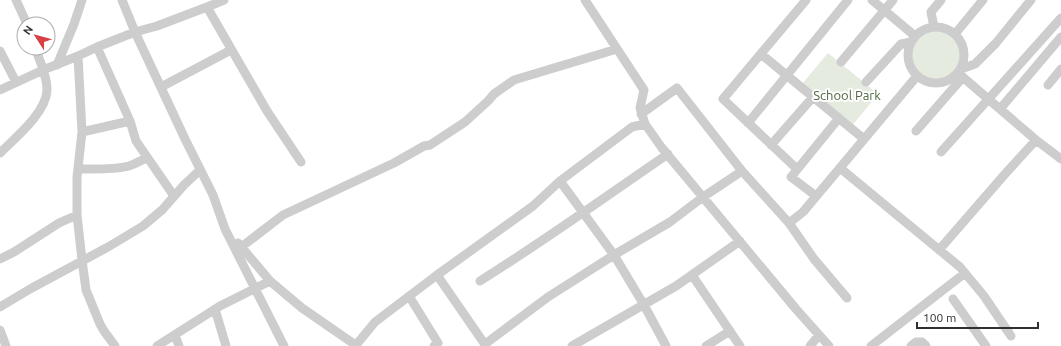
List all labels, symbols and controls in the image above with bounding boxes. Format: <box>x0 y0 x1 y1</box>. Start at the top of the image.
north arrow <box>16 16 56 56</box>
text: N <box>21 23 35 37</box>
park label: School Park <box>813 88 881 102</box>
scale bar <box>917 304 1038 330</box>
text: 100 m <box>923 311 956 324</box>

